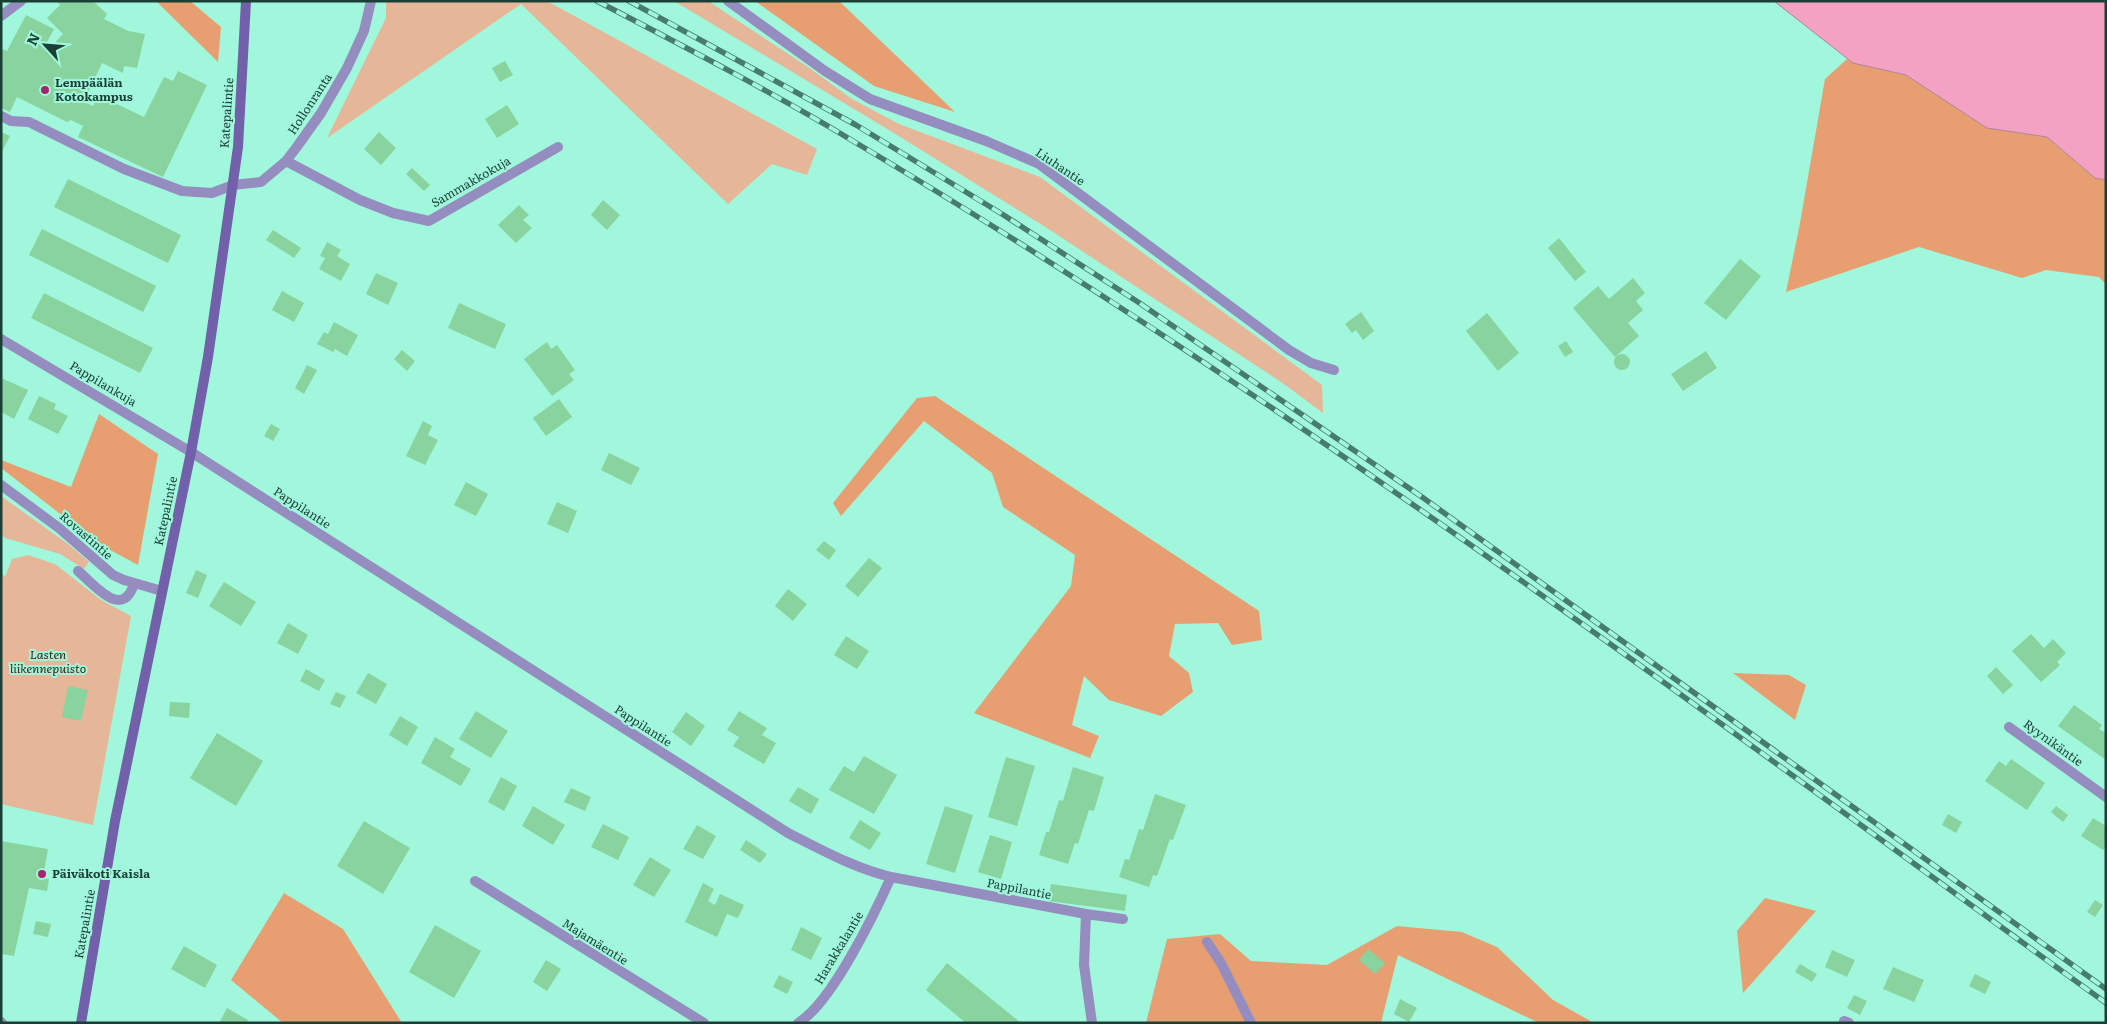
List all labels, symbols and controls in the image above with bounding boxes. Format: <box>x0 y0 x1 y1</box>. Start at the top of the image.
north arrow <box>20 20 70 70</box>
text: N <box>21 29 44 49</box>
street label: Hollonranta <box>282 69 336 138</box>
place label: Lempäälän Kotokampus <box>55 73 133 105</box>
street label: Katepalintie <box>215 77 237 149</box>
marker: Lempäälän Kotokampus <box>39 84 51 96</box>
street label: Liuhantie <box>1032 143 1089 189</box>
street label: Sammakkokuja <box>427 151 514 211</box>
street label: Pappilankuja <box>67 356 141 411</box>
street label: Katepalintie <box>149 474 181 547</box>
street label: Pappilantie <box>270 482 335 532</box>
street label: Rovastintie <box>56 507 117 563</box>
park label: Lasten liikennepuisto <box>10 645 86 677</box>
street label: Pappilantie <box>611 700 676 750</box>
street label: Ryynikäntie <box>2020 714 2087 770</box>
place label: Päiväkoti Kaisla <box>52 864 150 882</box>
marker: Päiväkoti Kaisla <box>36 868 48 880</box>
street label: Pappilantie <box>985 873 1053 903</box>
street label: Katepalintie <box>69 888 99 960</box>
street label: Harakkalantie <box>809 907 867 988</box>
street label: Majamäentie <box>559 914 632 969</box>

